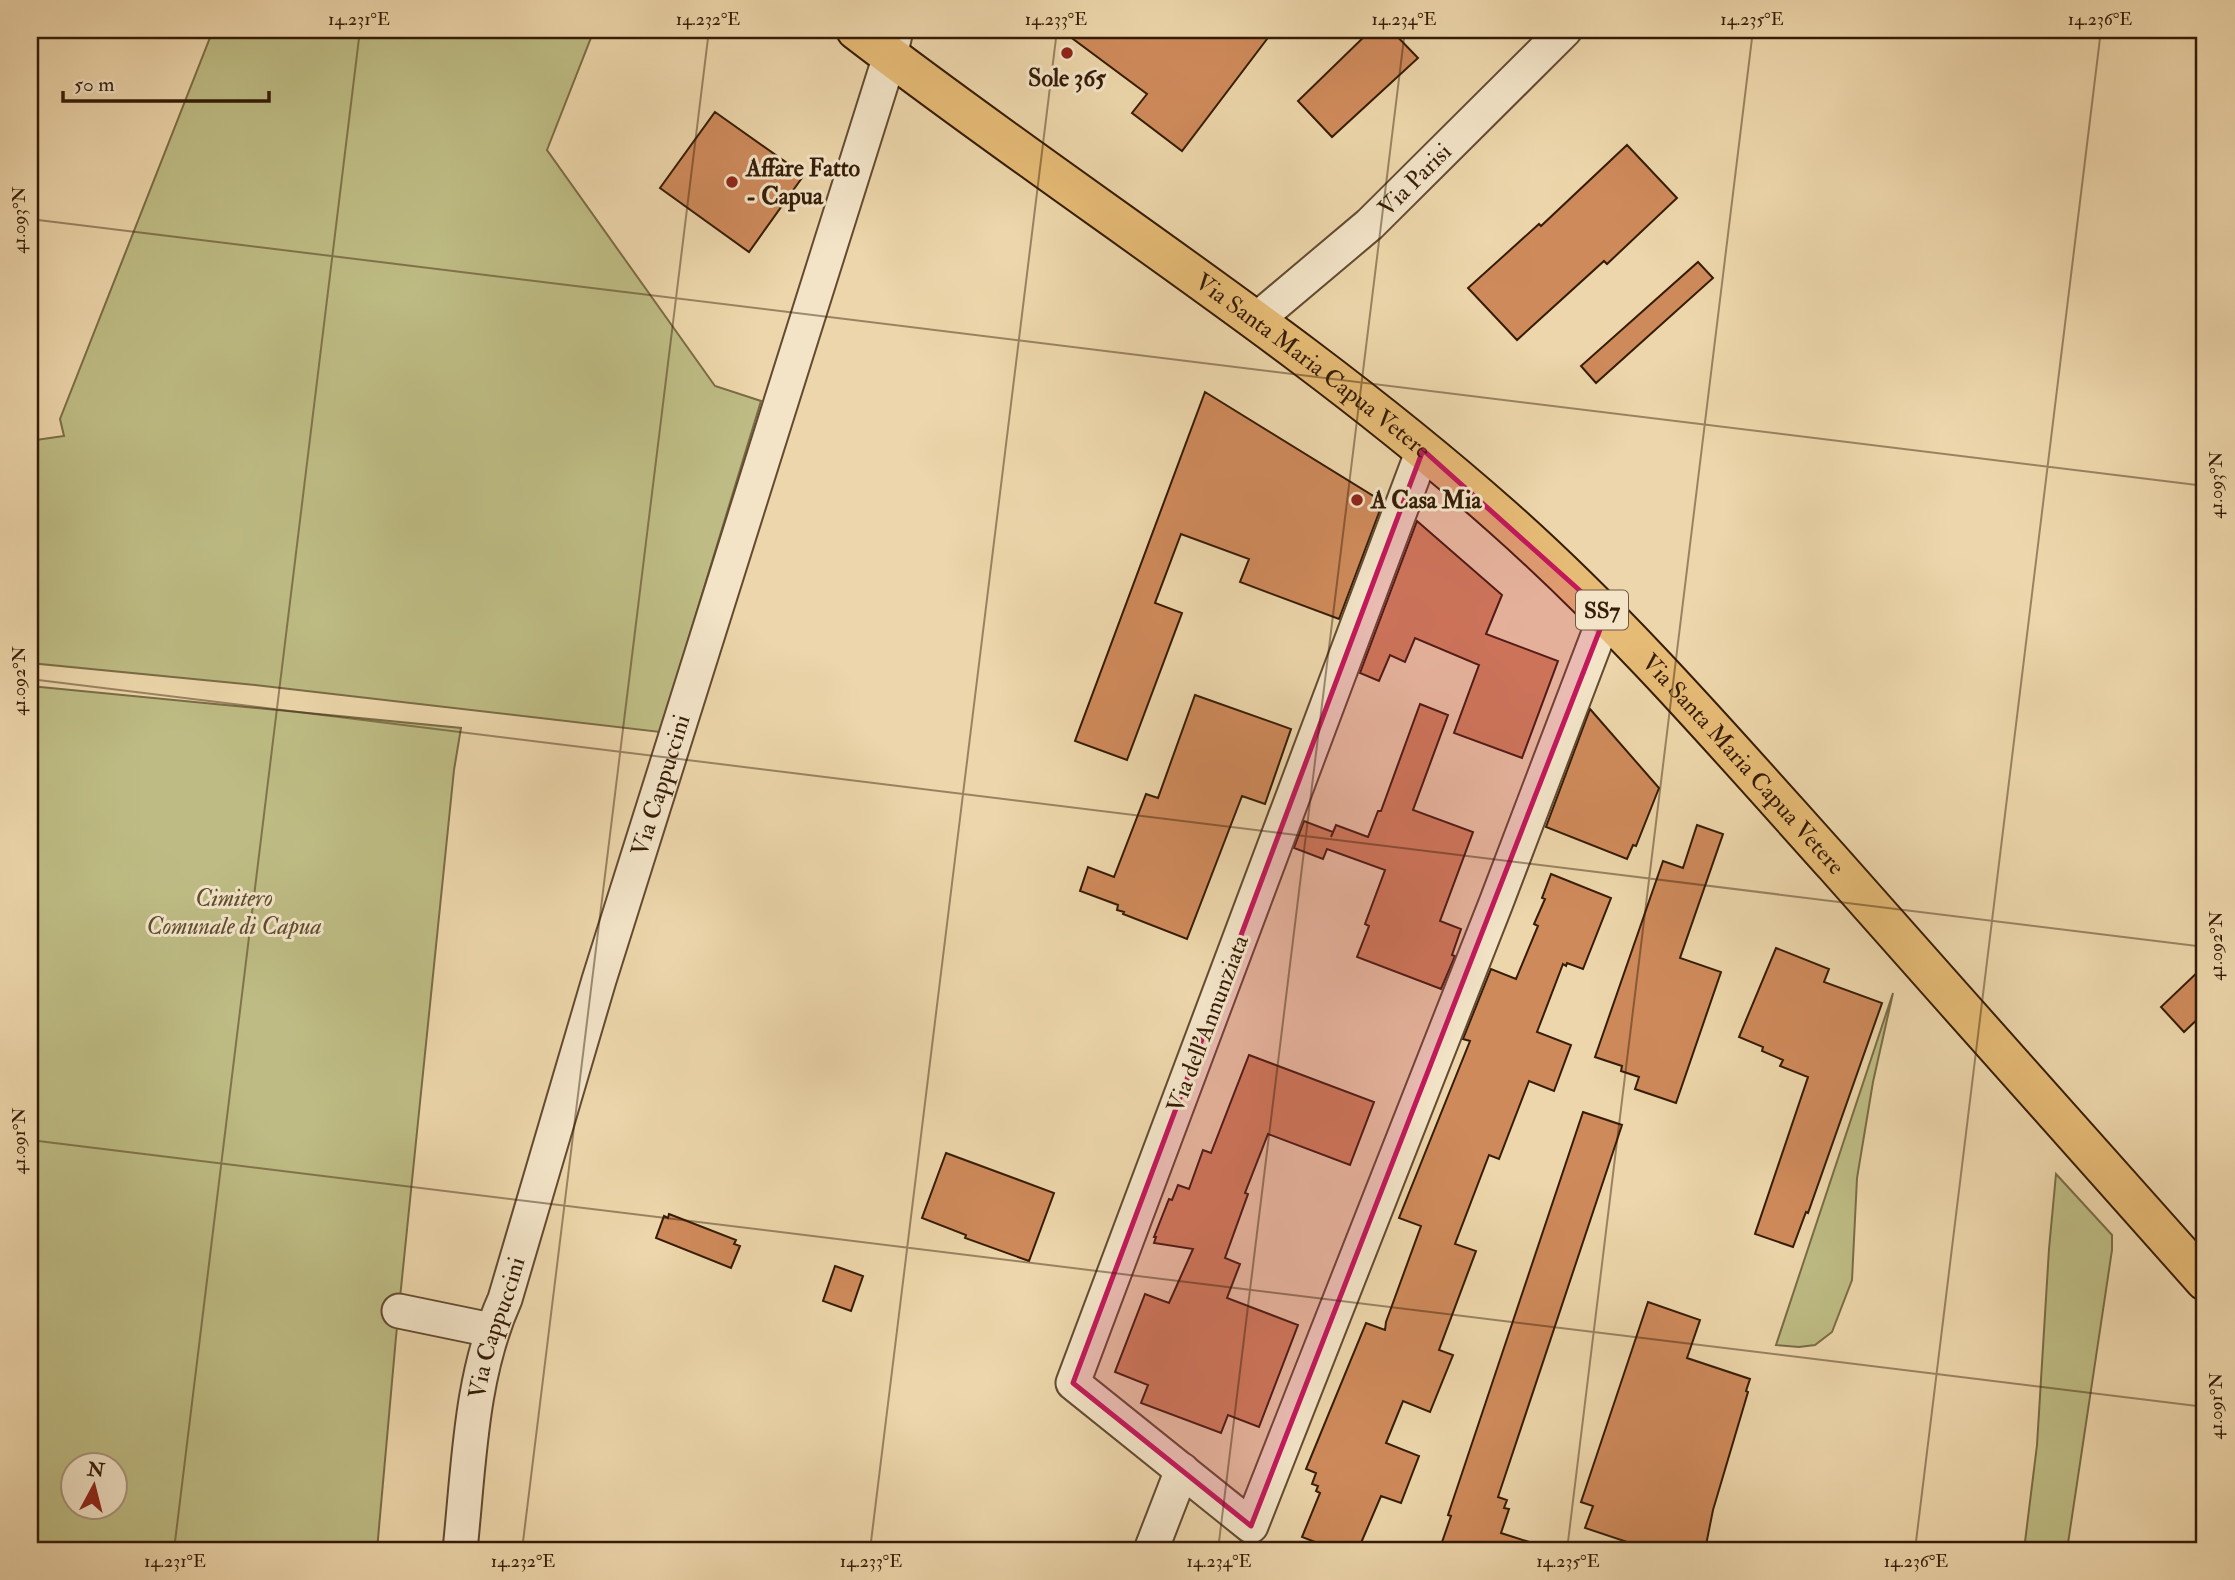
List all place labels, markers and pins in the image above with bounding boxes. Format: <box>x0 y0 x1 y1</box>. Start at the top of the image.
marker: Sole 365 <box>1059 45 1075 61</box>
place label: Sole 365 <box>1028 63 1106 94</box>
place label: Affare Fatto - Capua <box>745 153 861 212</box>
marker: Affare Fatto - Capua <box>724 174 740 190</box>
place label: A Casa Mia <box>1370 485 1482 516</box>
marker: A Casa Mia <box>1349 492 1365 508</box>

